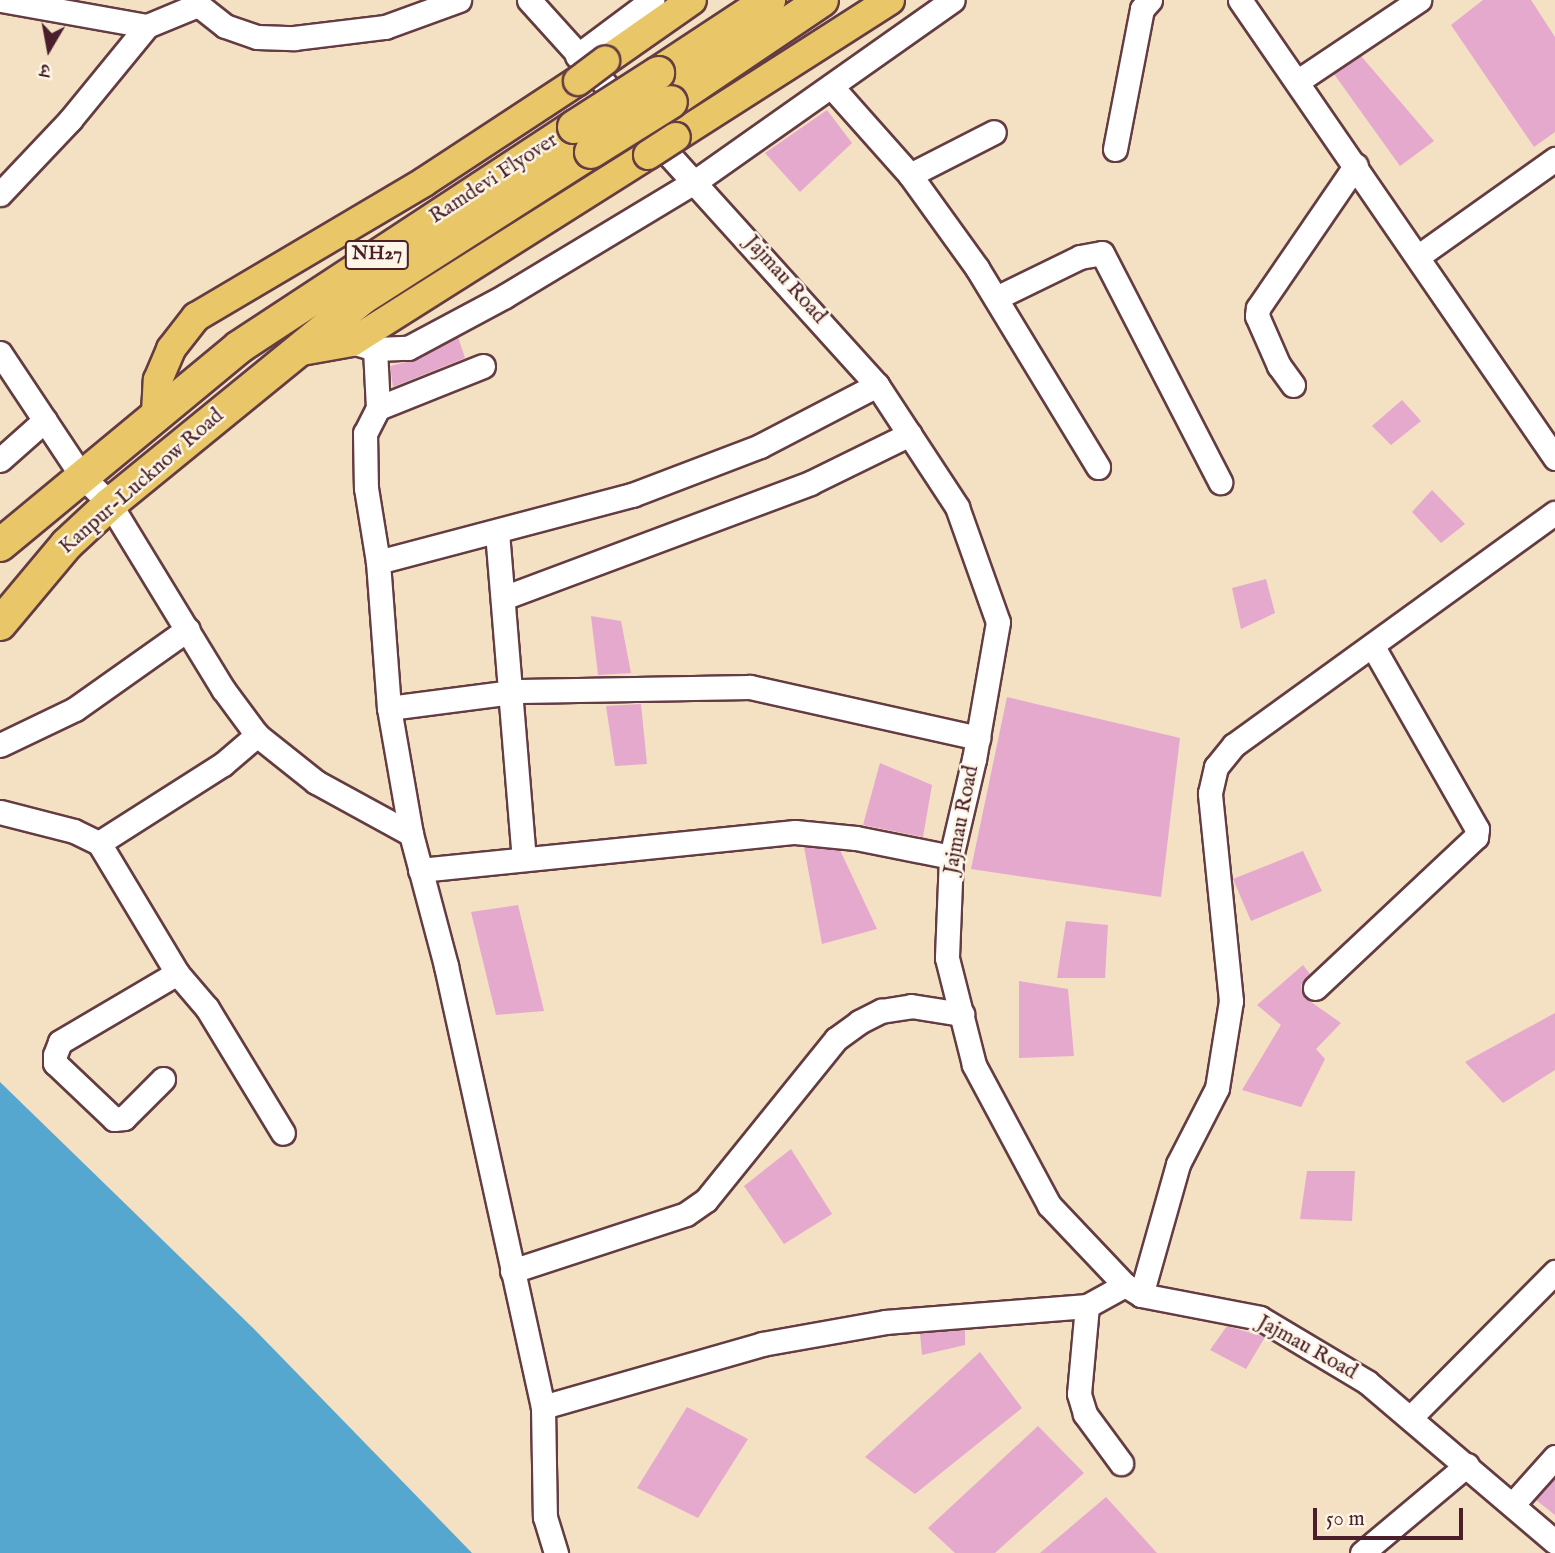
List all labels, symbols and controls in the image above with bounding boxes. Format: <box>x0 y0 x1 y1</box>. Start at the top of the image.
north arrow <box>14 14 84 84</box>
text: उ <box>39 57 52 82</box>
street label: Ramdevi Flyover <box>425 128 563 230</box>
street label: Jajmau Road <box>739 231 831 329</box>
road number: NH27 <box>344 240 410 270</box>
street label: Kanpur-Lucknow Road <box>55 404 229 560</box>
street label: Jajmau Road <box>939 763 985 877</box>
street label: Jajmau Road <box>1253 1310 1361 1386</box>
scale bar <box>1317 1494 1468 1538</box>
text: 50 m <box>1326 1506 1365 1533</box>

